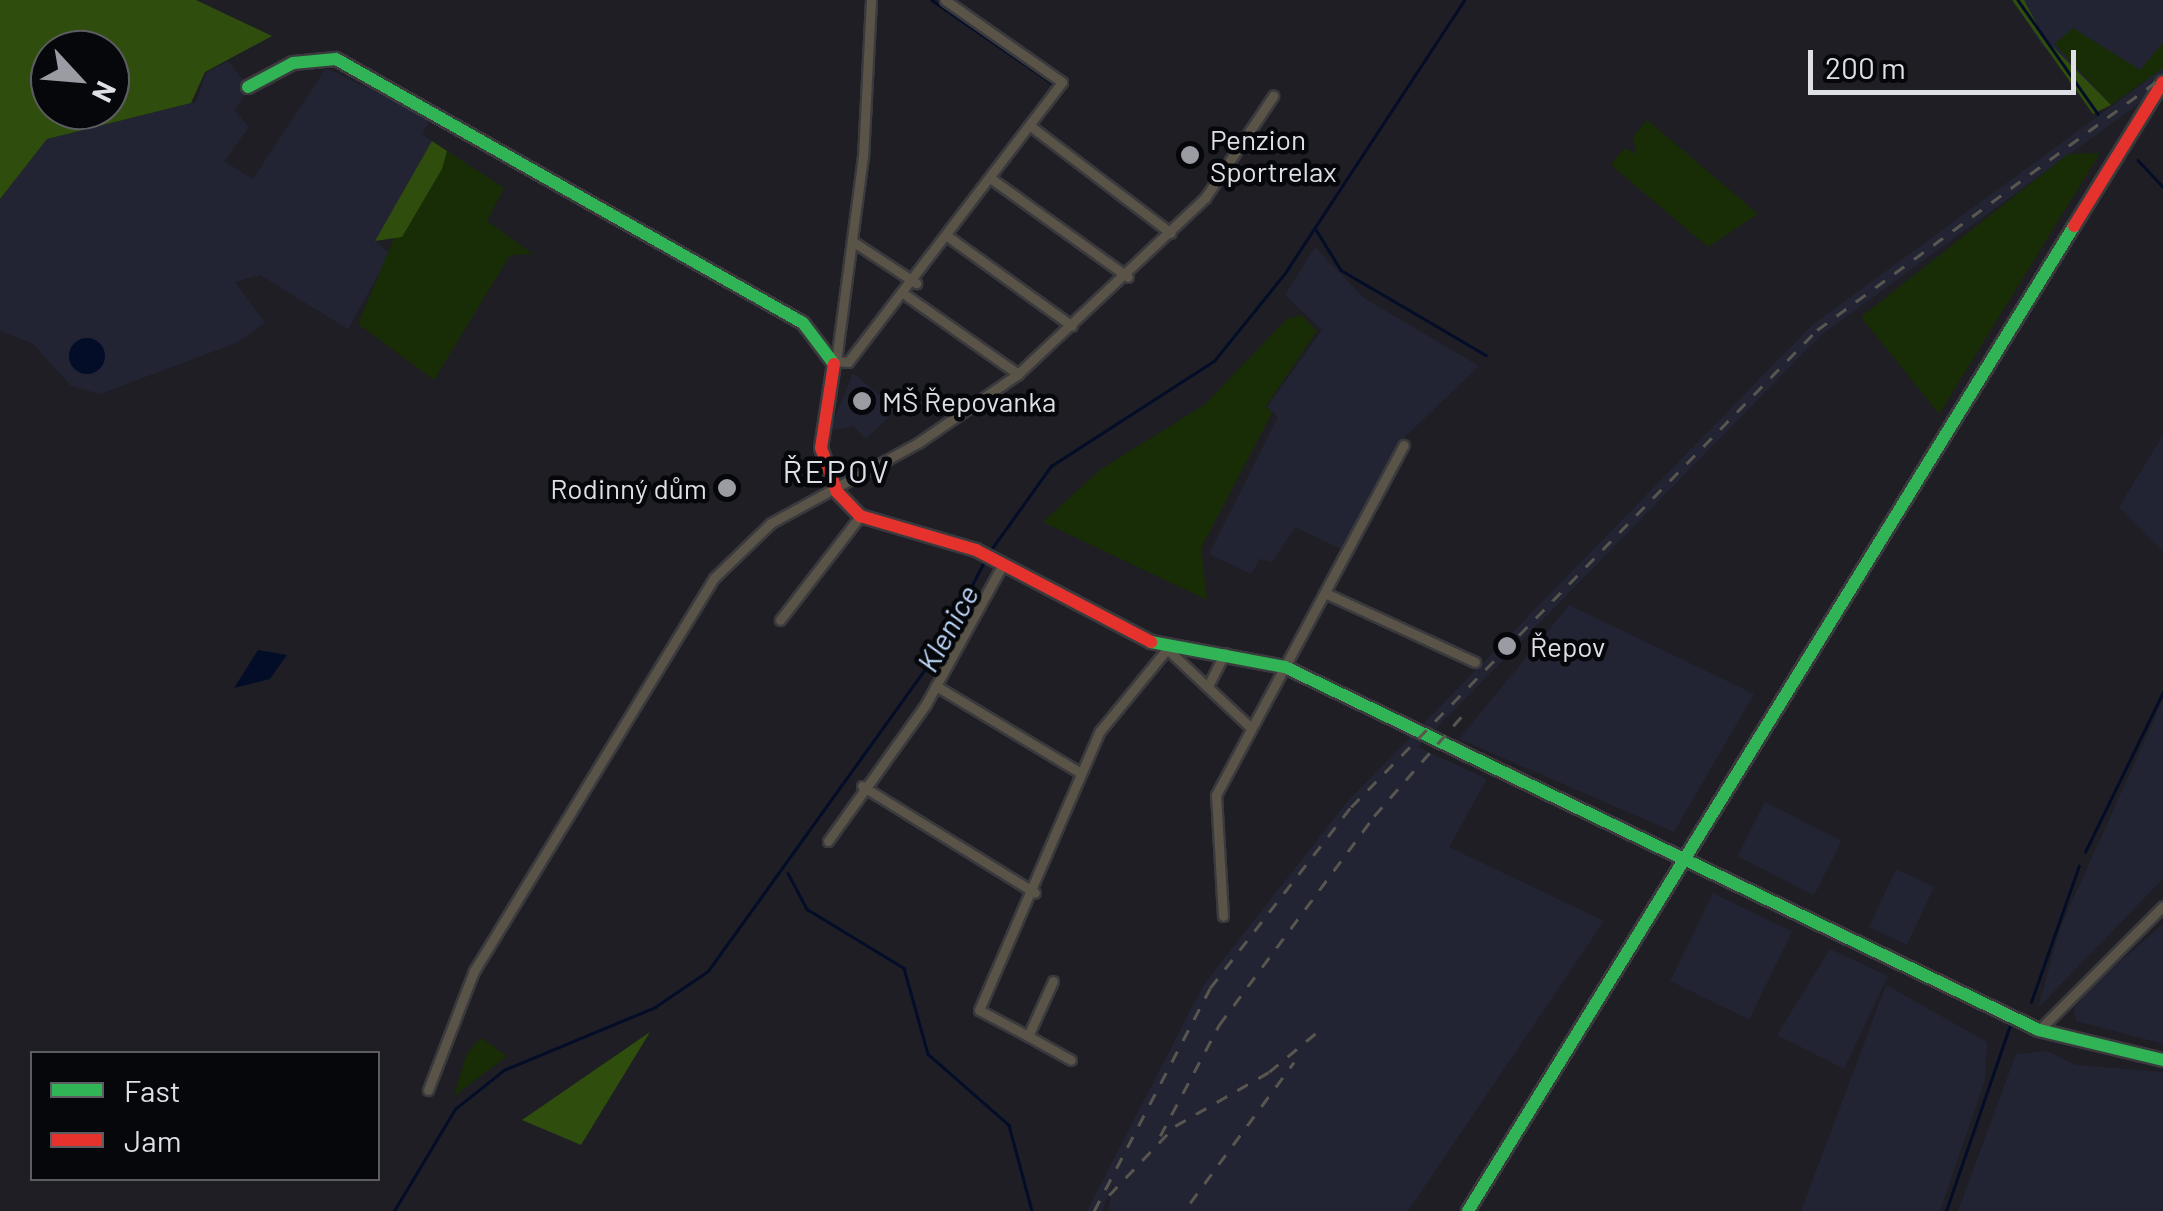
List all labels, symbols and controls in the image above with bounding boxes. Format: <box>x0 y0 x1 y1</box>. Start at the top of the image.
north arrow <box>30 30 130 130</box>
scale bar <box>1813 30 2080 92</box>
text: 200 m <box>1825 49 1906 85</box>
text: N <box>86 76 125 108</box>
place label: Penzion Sportrelax <box>1210 122 1337 188</box>
marker: Penzion Sportrelax <box>1179 144 1201 166</box>
place label: MŠ Řepovanka <box>882 384 1056 418</box>
marker: MŠ Řepovanka <box>851 390 873 412</box>
district label: ŘEPOV <box>783 451 891 489</box>
place label: Rodinný dům <box>550 471 707 505</box>
marker: Rodinný dům <box>716 477 738 499</box>
water label: Klenice <box>909 578 985 678</box>
place label: Řepov <box>1530 629 1605 663</box>
marker: Řepov <box>1494 633 1520 659</box>
legend <box>30 1051 380 1181</box>
text: Fast <box>124 1072 181 1108</box>
text: Jam <box>124 1122 181 1158</box>

